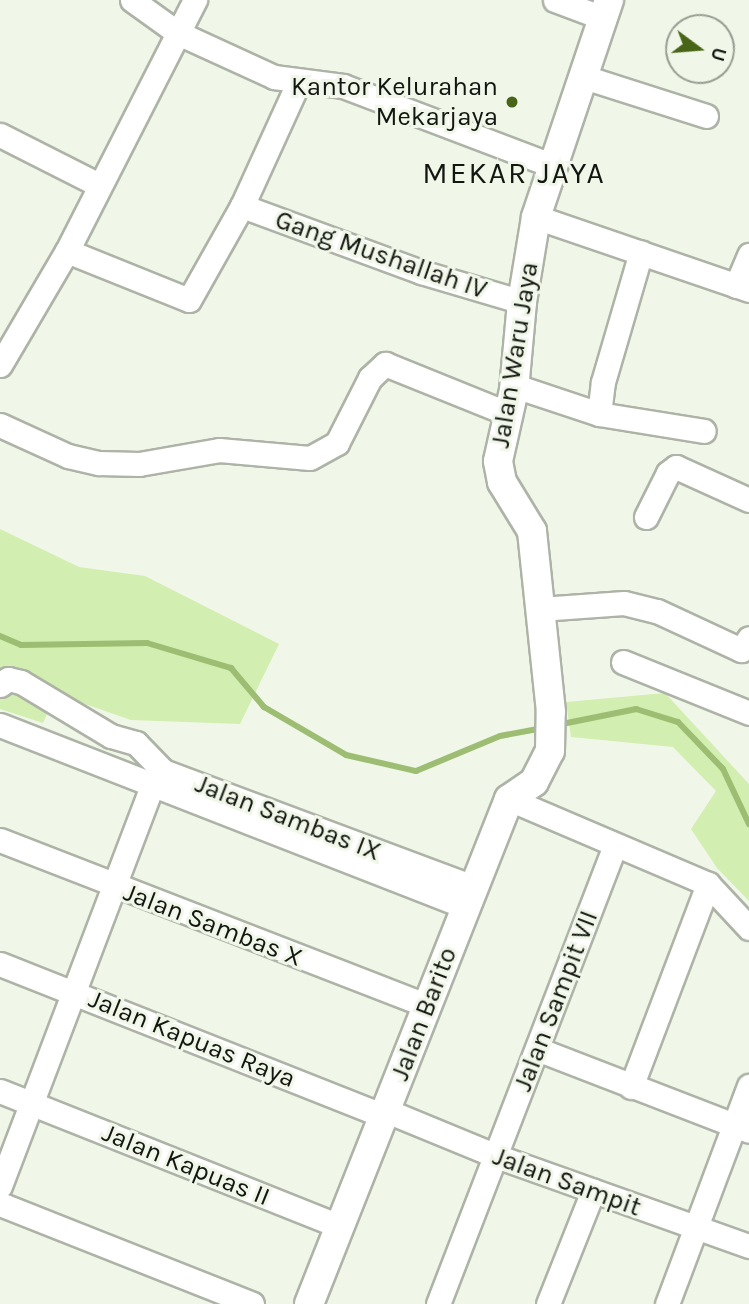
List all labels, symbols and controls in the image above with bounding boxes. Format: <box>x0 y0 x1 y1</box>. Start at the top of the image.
north arrow <box>665 14 735 84</box>
text: U <box>706 45 731 64</box>
place label: Kantor Kelurahan Mekarjaya <box>291 71 498 132</box>
marker: Kantor Kelurahan Mekarjaya <box>504 94 520 110</box>
district label: MEKAR JAYA <box>424 155 604 191</box>
street label: Gang Mushallah IV <box>271 204 491 306</box>
street label: Jalan Waru Jaya <box>485 260 545 450</box>
street label: Jalan Sambas IX <box>191 768 385 868</box>
street label: Jalan Sambas X <box>119 877 307 973</box>
street label: Jalan Sampit VII <box>507 906 605 1096</box>
street label: Jalan Barito <box>384 943 464 1085</box>
street label: Jalan Kapuas Raya <box>84 983 300 1095</box>
street label: Jalan Kapuas II <box>98 1117 274 1213</box>
street label: Jalan Sampit <box>489 1141 645 1223</box>

